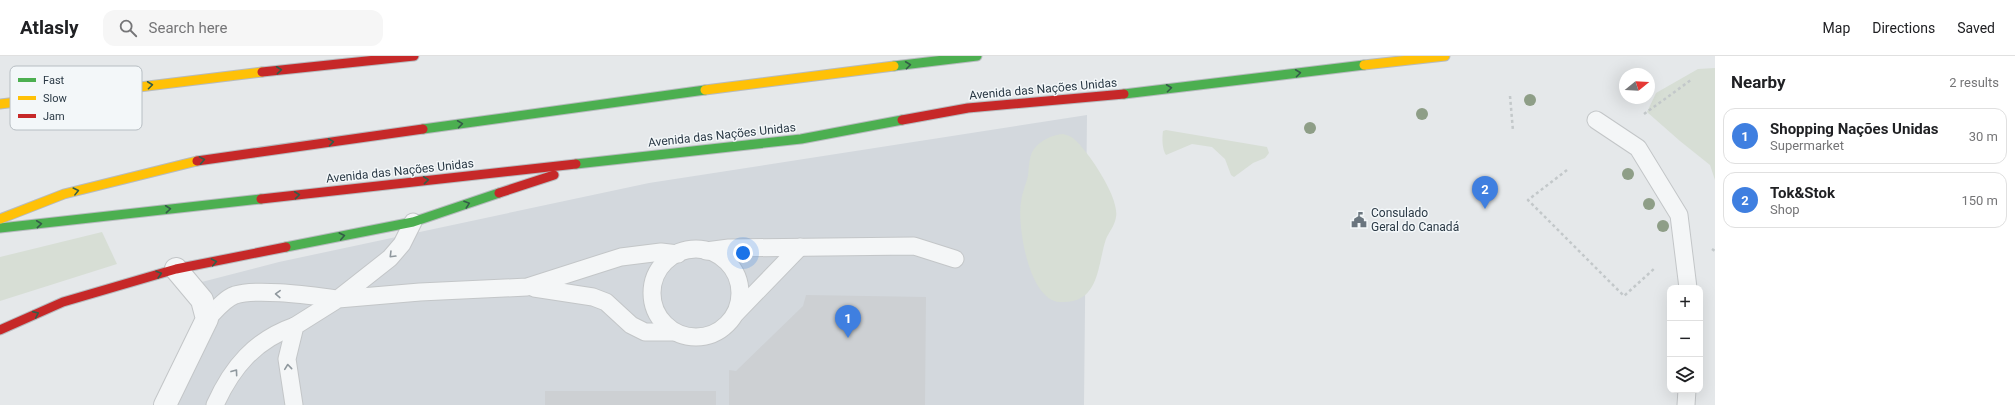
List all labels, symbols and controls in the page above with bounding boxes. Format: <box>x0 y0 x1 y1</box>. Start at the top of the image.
search box <box>103 10 383 46</box>
text: Atlasly <box>20 16 79 39</box>
icon: search <box>117 17 139 39</box>
text: Search here <box>149 19 228 37</box>
text: Map <box>1823 20 1850 36</box>
text: Directions <box>1872 20 1935 36</box>
text: Saved <box>1957 20 1995 36</box>
one-way arrow <box>905 61 912 70</box>
legend <box>10 66 142 130</box>
one-way arrow <box>276 66 282 75</box>
north arrow <box>1619 68 1655 104</box>
one-way arrow <box>1295 69 1301 78</box>
text: Nearby <box>1731 72 1786 92</box>
text: Fast <box>43 74 65 87</box>
text: 2 results <box>1949 75 1999 90</box>
street label: Avenida das Nações Unidas <box>968 76 1118 102</box>
one-way arrow <box>147 81 153 90</box>
one-way arrow <box>1166 84 1172 93</box>
text: Slow <box>43 92 67 105</box>
text: Jam <box>43 110 65 123</box>
one-way arrow <box>456 120 463 129</box>
street label: Avenida das Nações Unidas <box>647 120 797 150</box>
text: Shopping Nações Unidas <box>1770 120 1939 138</box>
text: 1 <box>1741 129 1749 144</box>
text: 30 m <box>1969 129 1998 144</box>
one-way arrow <box>328 138 334 147</box>
text: Supermarket <box>1770 138 1844 153</box>
one-way arrow <box>199 156 205 165</box>
street label: Avenida das Nações Unidas <box>325 156 475 186</box>
one-way arrow <box>423 176 429 185</box>
pin: 2 <box>1472 176 1498 209</box>
text: Tok&Stok <box>1770 184 1835 202</box>
one-way arrow <box>73 188 79 196</box>
one-way arrow <box>294 190 300 199</box>
text: 2 <box>1741 193 1749 208</box>
text: 150 m <box>1961 193 1998 208</box>
one-way arrow <box>464 200 471 209</box>
text: Shop <box>1770 202 1800 217</box>
one-way arrow <box>165 205 171 214</box>
place label: Consulado Geral do Canadá <box>1371 206 1459 234</box>
public building icon: Consulado Geral do Canadá <box>1350 211 1368 229</box>
one-way arrow <box>36 219 42 228</box>
one-way arrow <box>339 233 345 241</box>
your location <box>733 243 753 263</box>
one-way arrow <box>389 250 397 258</box>
one-way arrow <box>211 258 217 266</box>
one-way arrow <box>155 270 162 279</box>
map controls <box>1667 285 1703 393</box>
button: + <box>1667 285 1703 321</box>
one-way arrow <box>275 290 281 298</box>
pin: 1 <box>835 305 861 338</box>
one-way arrow <box>31 311 39 319</box>
button: − <box>1667 321 1703 357</box>
button: layers <box>1667 357 1703 393</box>
one-way arrow <box>284 363 293 370</box>
one-way arrow <box>230 369 237 376</box>

